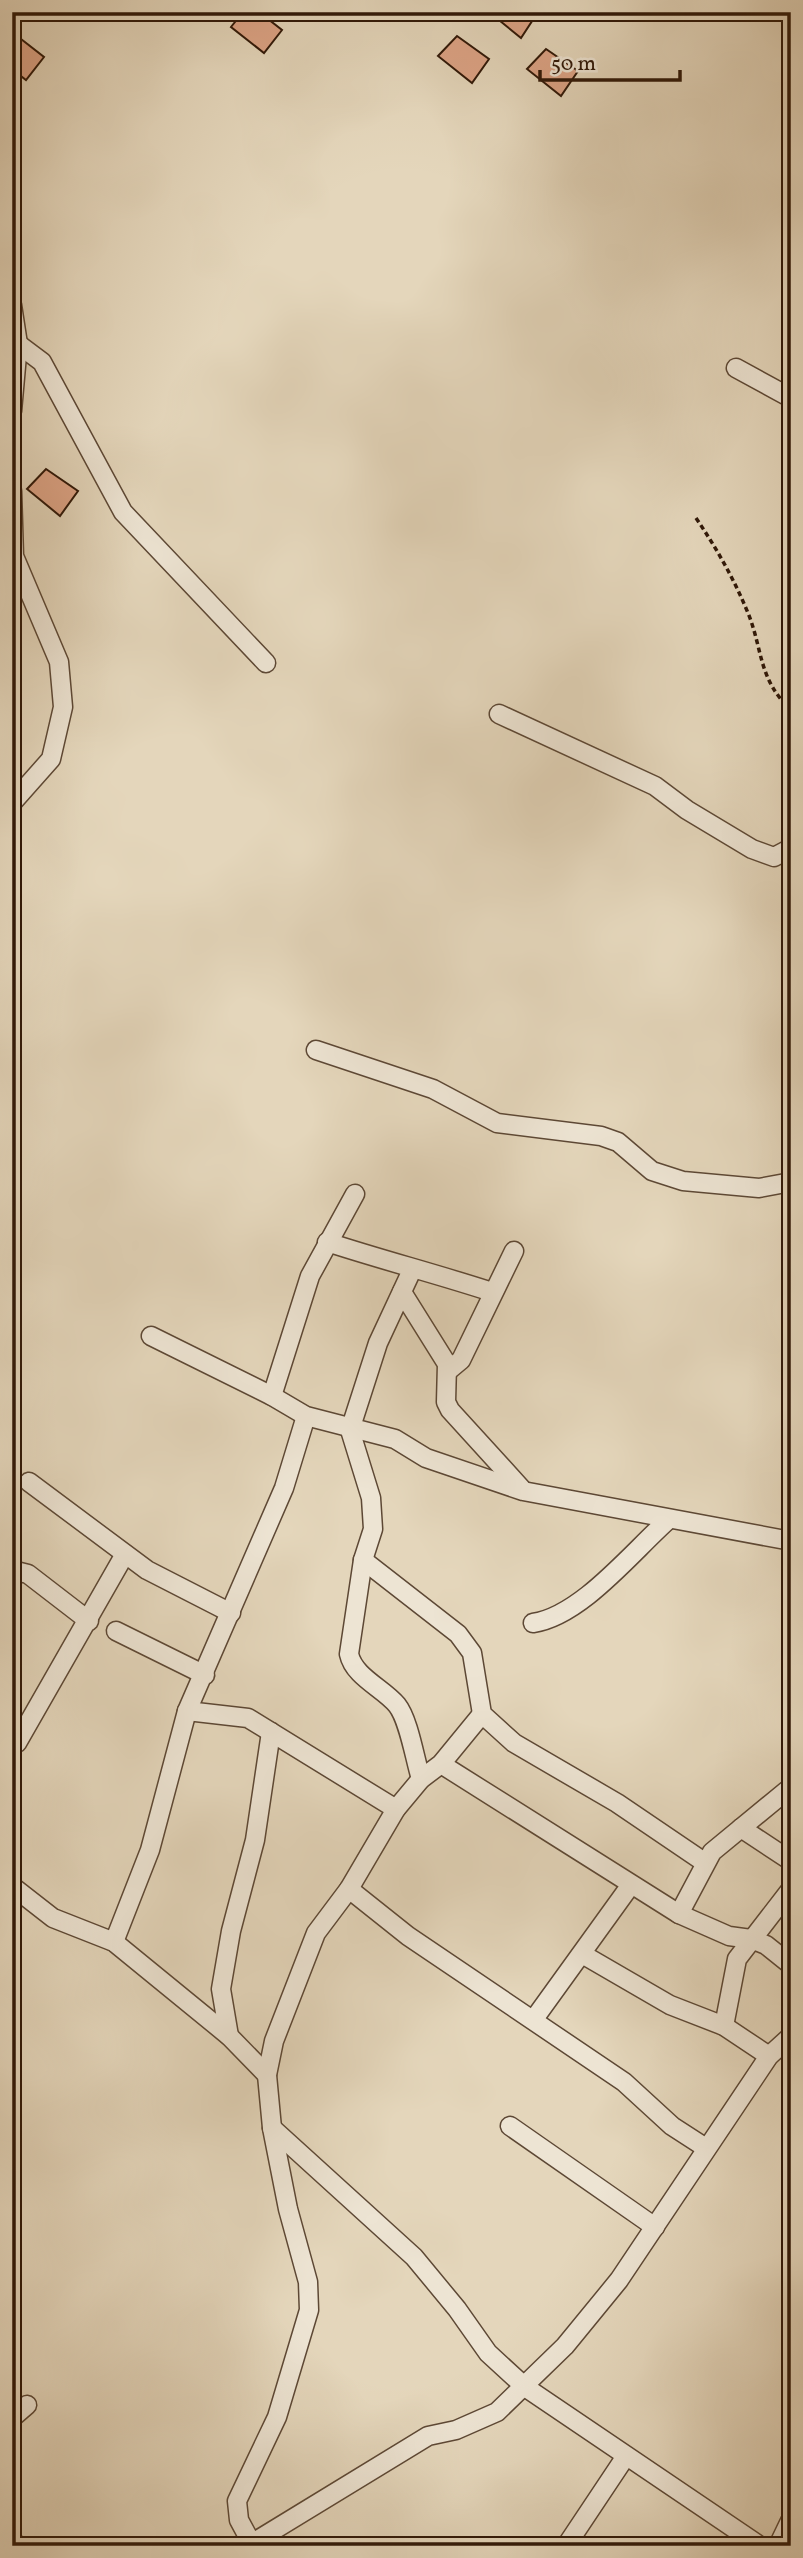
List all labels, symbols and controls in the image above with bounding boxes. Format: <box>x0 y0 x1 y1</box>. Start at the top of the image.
scale bar <box>540 38 680 82</box>
text: 50 m <box>551 50 596 79</box>

